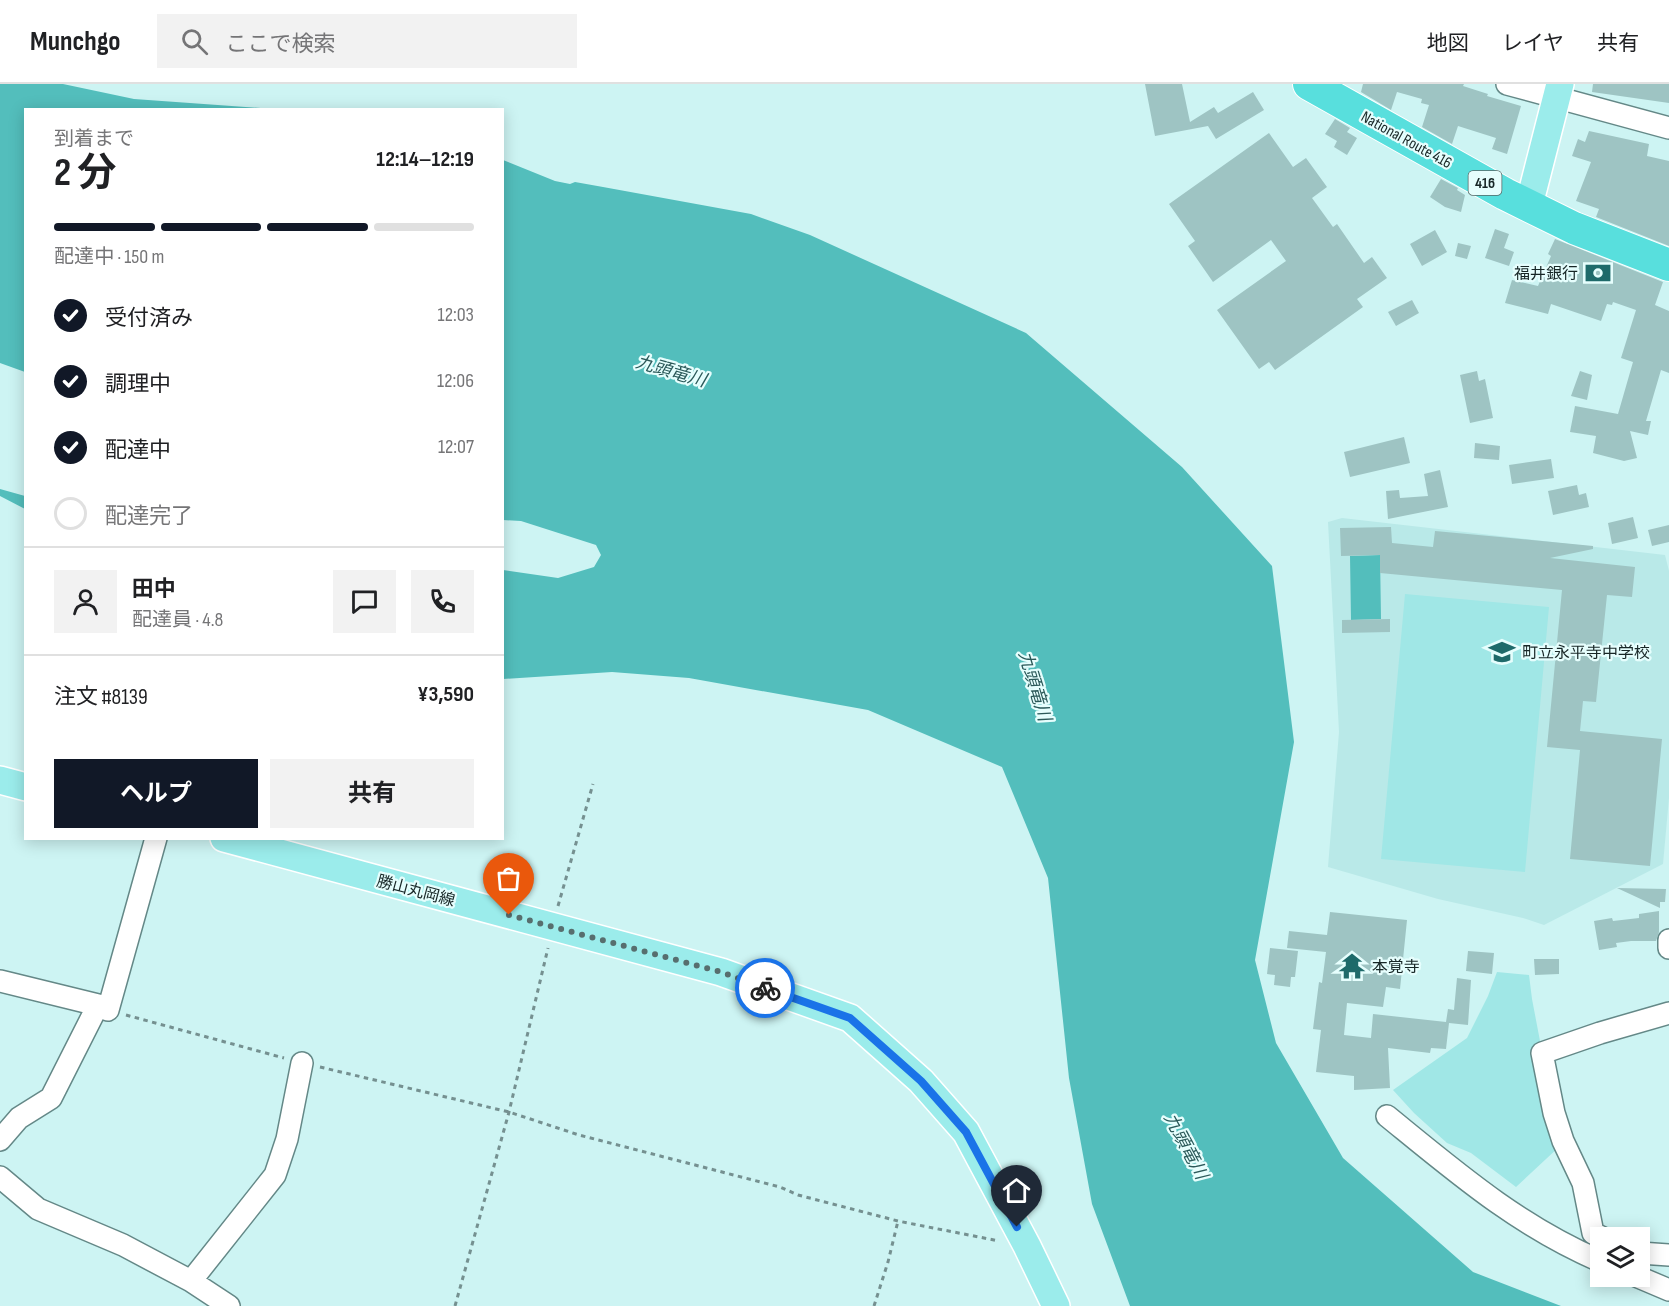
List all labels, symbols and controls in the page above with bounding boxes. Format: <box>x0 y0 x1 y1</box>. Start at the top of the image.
search box <box>157 14 577 68</box>
text: Munchgo <box>30 25 121 58</box>
icon: search <box>178 25 211 58</box>
text: ここで検索 <box>226 31 336 58</box>
text: 地図 <box>1427 31 1469 56</box>
text: レイヤ <box>1502 31 1564 56</box>
text: 共有 <box>1597 31 1639 56</box>
street label: National Route 416 <box>1358 108 1455 173</box>
text: 到着まで <box>54 127 134 151</box>
text: 12:14–12:19 <box>376 146 474 173</box>
text: 2 分 <box>54 150 116 197</box>
road number: 416 <box>1468 171 1502 195</box>
text: 配達中 · 150 m <box>54 245 164 269</box>
bank icon: 福井銀行 <box>1583 258 1613 288</box>
place label: 福井銀行 <box>1514 265 1578 284</box>
icon: check <box>54 299 87 332</box>
text: 12:03 <box>437 303 474 327</box>
text: 受付済み <box>105 305 193 332</box>
water label: 九頭竜川 <box>633 351 710 392</box>
icon: check <box>54 365 87 398</box>
text: 12:06 <box>437 369 474 393</box>
text: 調理中 <box>105 371 171 398</box>
icon: check <box>54 431 87 464</box>
text: 12:07 <box>438 435 474 459</box>
text: 配達中 <box>105 437 171 464</box>
text: 配達完了 <box>105 503 193 530</box>
button: person <box>54 570 117 633</box>
button: chat <box>333 570 396 633</box>
button: phone <box>411 570 474 633</box>
text: 田中 <box>132 576 176 603</box>
text: 配達員 · 4.8 <box>132 608 223 632</box>
school or university icon: 町立永平寺中学校 <box>1487 637 1517 667</box>
place label: 町立永平寺中学校 <box>1522 644 1650 663</box>
water label: 九頭竜川 <box>1014 649 1056 726</box>
text: ¥3,590 <box>417 681 474 708</box>
text: 注文 #8139 <box>54 684 148 711</box>
button: ヘルプ <box>54 759 258 828</box>
button: 共有 <box>270 759 474 828</box>
pin <box>483 853 534 915</box>
icon: bag <box>492 862 525 895</box>
street label: 勝山丸岡線 <box>375 872 457 911</box>
temple icon: 本覚寺 <box>1337 951 1367 981</box>
courier <box>735 958 795 1018</box>
place label: 本覚寺 <box>1372 958 1420 977</box>
icon: bike <box>749 972 782 1005</box>
water label: 九頭竜川 <box>1159 1110 1213 1185</box>
pin <box>991 1165 1042 1227</box>
icon: home <box>1000 1174 1033 1207</box>
map controls <box>1590 1227 1650 1287</box>
button: layers <box>1590 1227 1650 1287</box>

